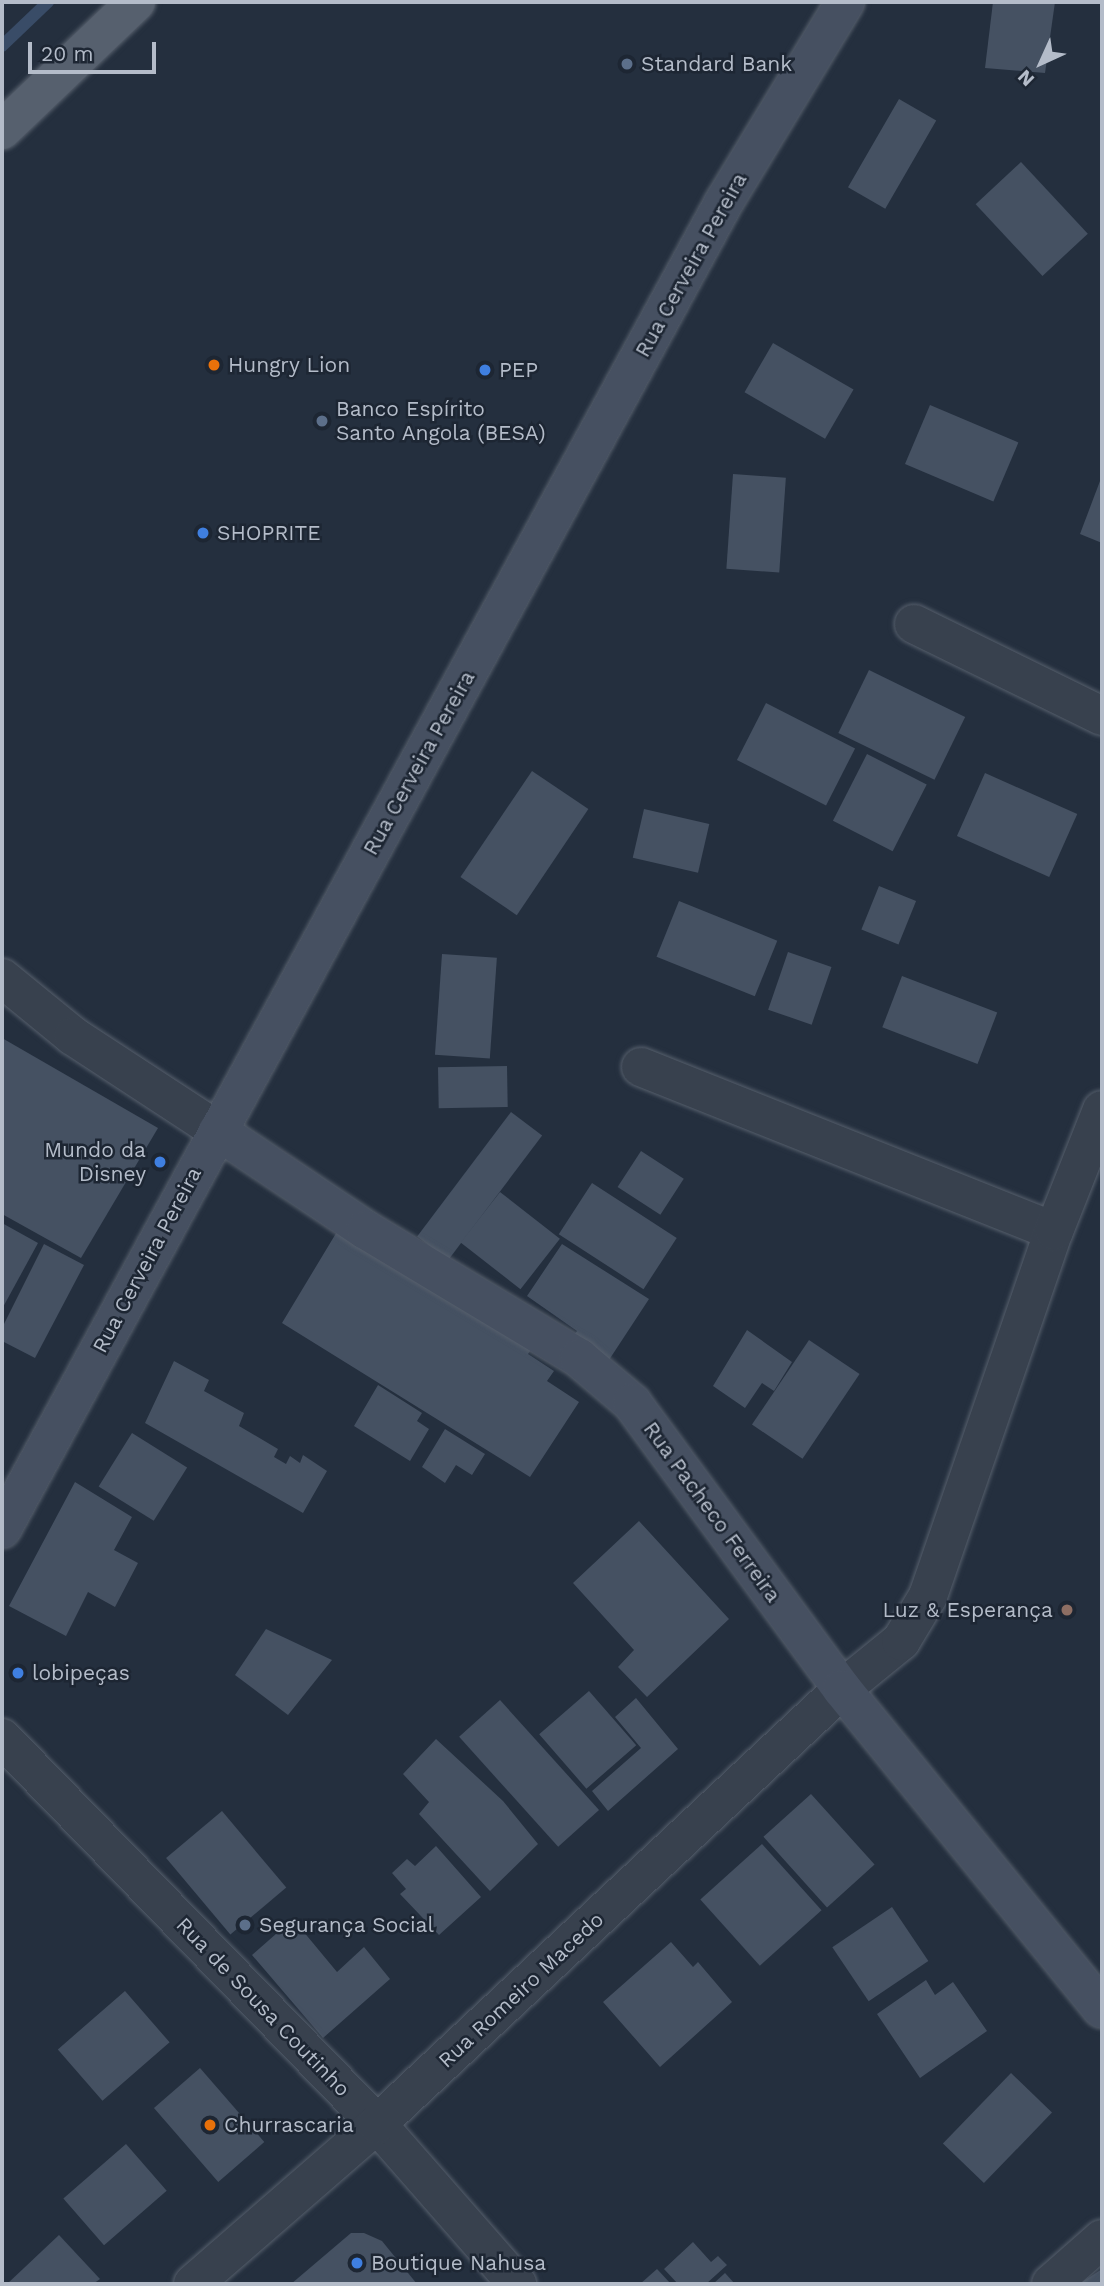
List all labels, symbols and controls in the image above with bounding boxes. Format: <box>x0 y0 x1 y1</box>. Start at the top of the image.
scale bar <box>32 28 159 72</box>
north arrow <box>1006 28 1076 98</box>
text: 20 m <box>41 41 93 66</box>
place label: Standard Bank <box>641 51 792 77</box>
marker: Standard Bank <box>619 56 635 72</box>
text: N <box>1013 65 1039 91</box>
street label: Rua Cerveira Pereira <box>630 168 752 362</box>
place label: Hungry Lion <box>228 352 351 378</box>
marker: Hungry Lion <box>206 357 222 373</box>
place label: PEP <box>499 357 538 383</box>
marker: PEP <box>477 362 493 378</box>
place label: Banco Espírito Santo Angola (BESA) <box>336 396 547 446</box>
marker: Banco Espírito Santo Angola (BESA) <box>314 413 330 429</box>
place label: SHOPRITE <box>217 520 321 546</box>
marker: SHOPRITE <box>195 525 211 541</box>
street label: Rua Cerveira Pereira <box>358 666 480 860</box>
place label: Mundo da Disney <box>44 1137 146 1187</box>
marker: Mundo da Disney <box>152 1154 168 1170</box>
street label: Rua Cerveira Pereira <box>87 1162 207 1358</box>
street label: Rua Pacheco Ferreira <box>638 1417 786 1607</box>
place label: Luz & Esperança <box>883 1597 1053 1623</box>
marker: Luz & Esperança <box>1059 1602 1075 1618</box>
place label: lobipeças <box>32 1660 130 1686</box>
marker: lobipeças <box>10 1665 26 1681</box>
street label: Rua Romeiro Macedo <box>433 1907 609 2073</box>
street label: Rua de Sousa Coutinho <box>170 1912 356 2102</box>
place label: Segurança Social <box>259 1912 434 1938</box>
marker: Segurança Social <box>237 1917 253 1933</box>
place label: Churrascaria <box>224 2112 354 2138</box>
marker: Churrascaria <box>202 2117 218 2133</box>
place label: Boutique Nahusa <box>371 2250 546 2276</box>
marker: Boutique Nahusa <box>349 2255 365 2271</box>

